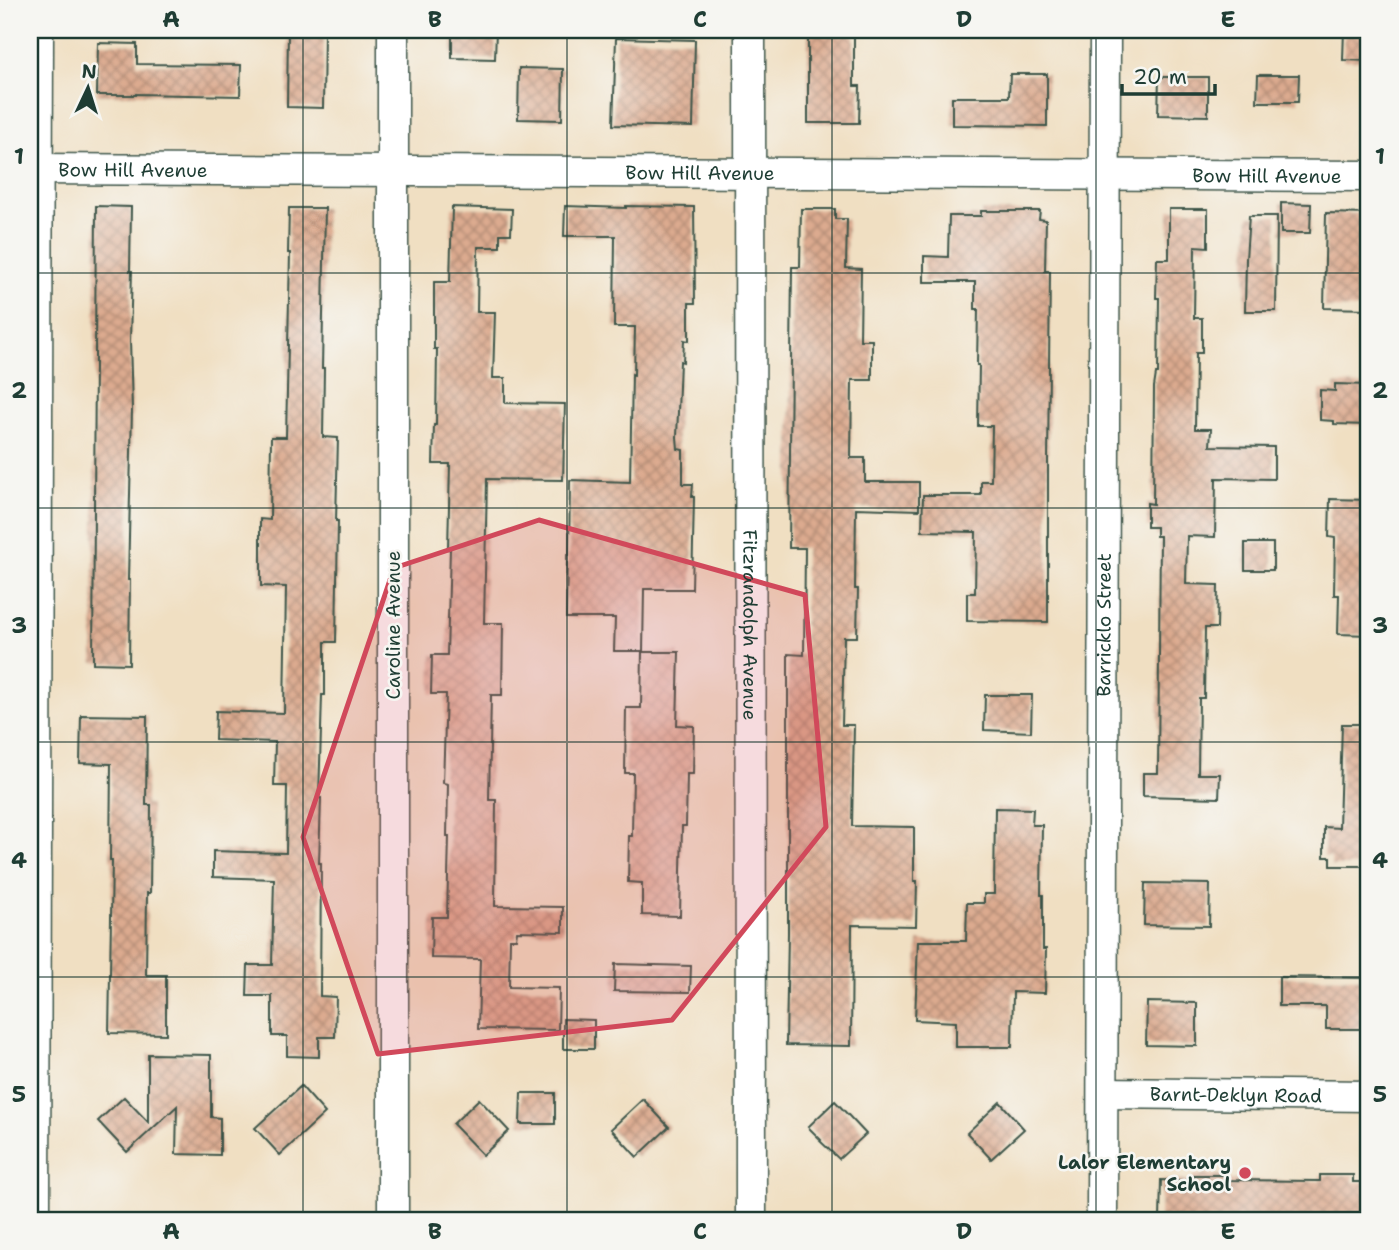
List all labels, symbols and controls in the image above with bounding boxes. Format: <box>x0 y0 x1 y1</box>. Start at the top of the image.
text: A <box>162 4 180 34</box>
text: B <box>428 4 442 34</box>
text: C <box>693 4 707 34</box>
text: D <box>956 4 972 34</box>
text: E <box>1220 4 1236 34</box>
north arrow <box>52 52 122 122</box>
scale bar <box>1122 52 1215 96</box>
text: N <box>81 59 98 85</box>
text: 20 m <box>1133 63 1187 91</box>
text: 1 <box>14 141 24 171</box>
text: 1 <box>1375 141 1385 171</box>
street label: Bow Hill Avenue <box>58 157 208 182</box>
street label: Bow Hill Avenue <box>625 160 775 185</box>
street label: Bow Hill Avenue <box>1192 163 1342 188</box>
text: 2 <box>11 375 27 405</box>
text: 2 <box>1372 375 1388 405</box>
street label: Fitzrandolph Avenue <box>738 530 763 720</box>
street label: Caroline Avenue <box>381 551 406 699</box>
street label: Barricklo Street <box>1091 553 1116 697</box>
text: 3 <box>11 610 27 640</box>
text: 3 <box>1372 610 1388 640</box>
text: 4 <box>11 845 27 875</box>
text: 4 <box>1372 845 1388 875</box>
text: 5 <box>12 1079 26 1109</box>
text: 5 <box>1373 1079 1387 1109</box>
street label: Barnt-Deklyn Road <box>1150 1081 1322 1108</box>
place label: Lalor Elementary School <box>1058 1150 1231 1197</box>
marker: Lalor Elementary School <box>1237 1165 1253 1181</box>
text: A <box>162 1216 180 1246</box>
text: B <box>428 1216 442 1246</box>
text: C <box>693 1216 707 1246</box>
text: D <box>956 1216 972 1246</box>
text: E <box>1220 1216 1236 1246</box>

